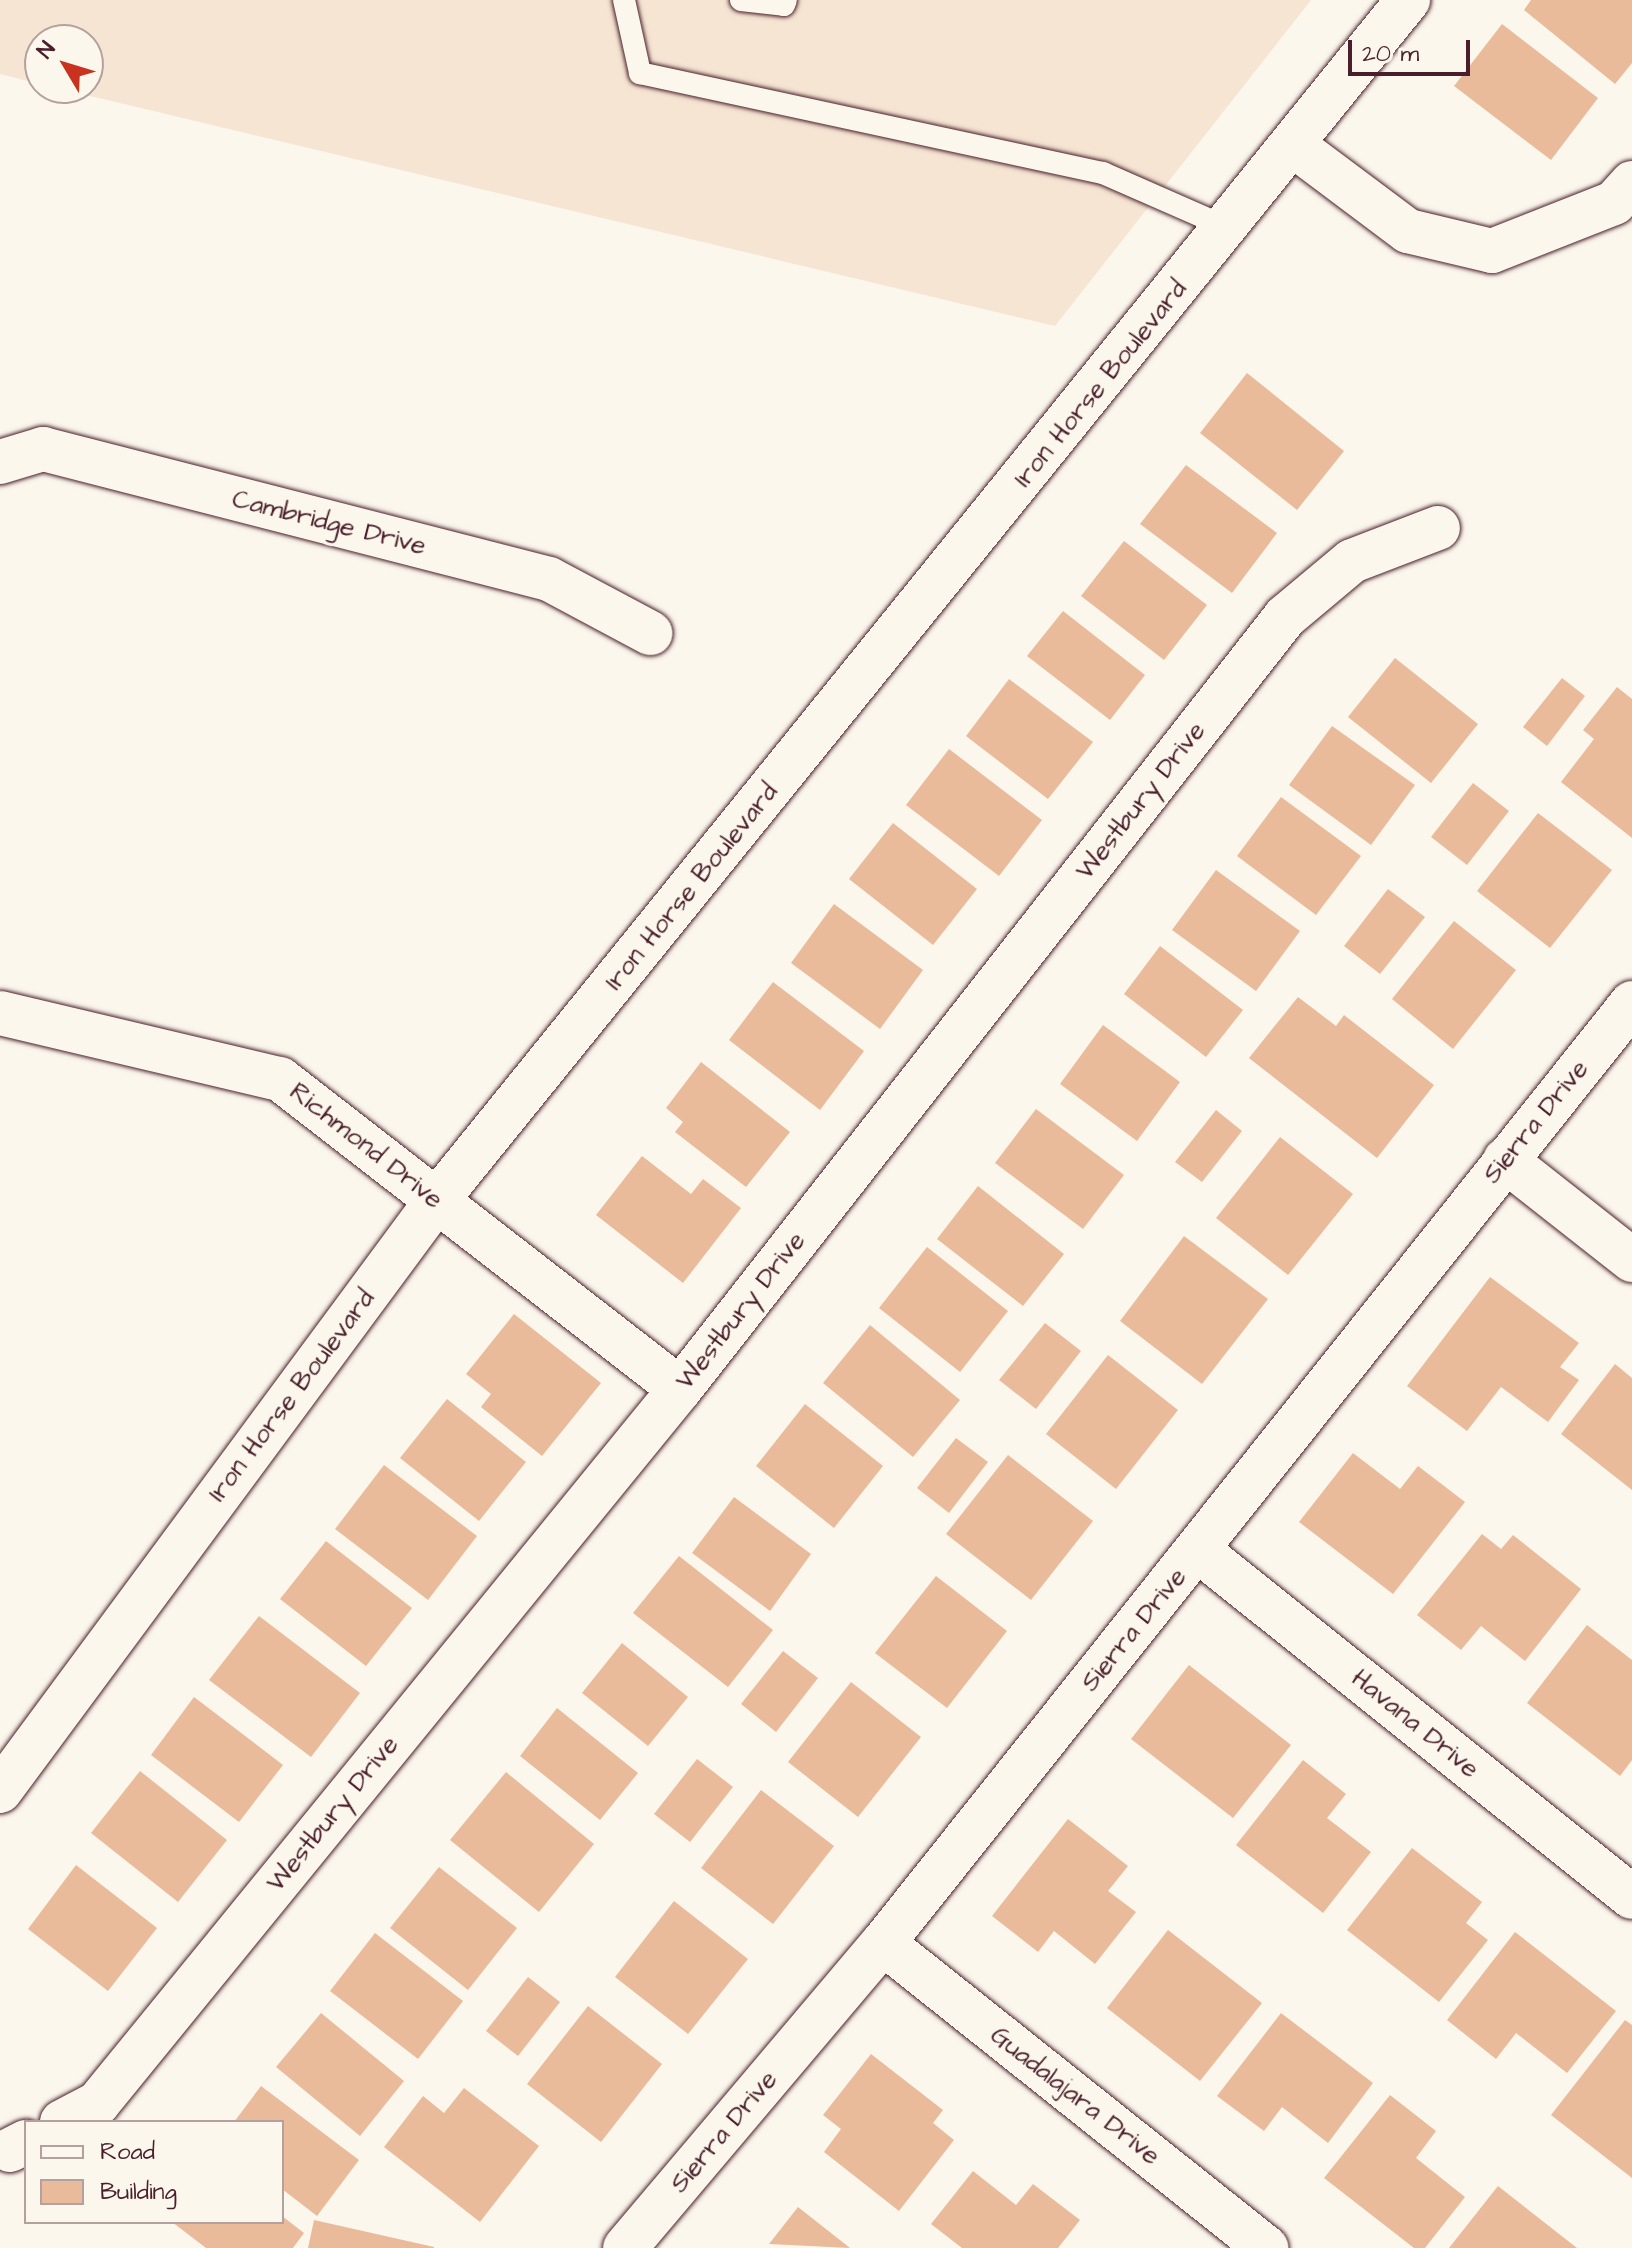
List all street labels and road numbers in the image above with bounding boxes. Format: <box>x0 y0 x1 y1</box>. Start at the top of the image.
street label: Iron Horse Boulevard <box>1008 274 1194 494</box>
street label: Cambridge Drive <box>229 484 429 562</box>
street label: Westbury Drive <box>1070 716 1212 886</box>
street label: Iron Horse Boulevard <box>599 777 785 997</box>
street label: Sierra Drive <box>1477 1054 1595 1190</box>
street label: Richmond Drive <box>283 1076 449 1216</box>
street label: Westbury Drive <box>670 1226 812 1396</box>
street label: Iron Horse Boulevard <box>202 1284 382 1508</box>
street label: Sierra Drive <box>1075 1562 1193 1698</box>
street label: Havana Drive <box>1345 1663 1485 1785</box>
street label: Westbury Drive <box>261 1730 405 1898</box>
street label: Guadalajara Drive <box>984 2020 1166 2172</box>
street label: Sierra Drive <box>664 2065 784 2199</box>

